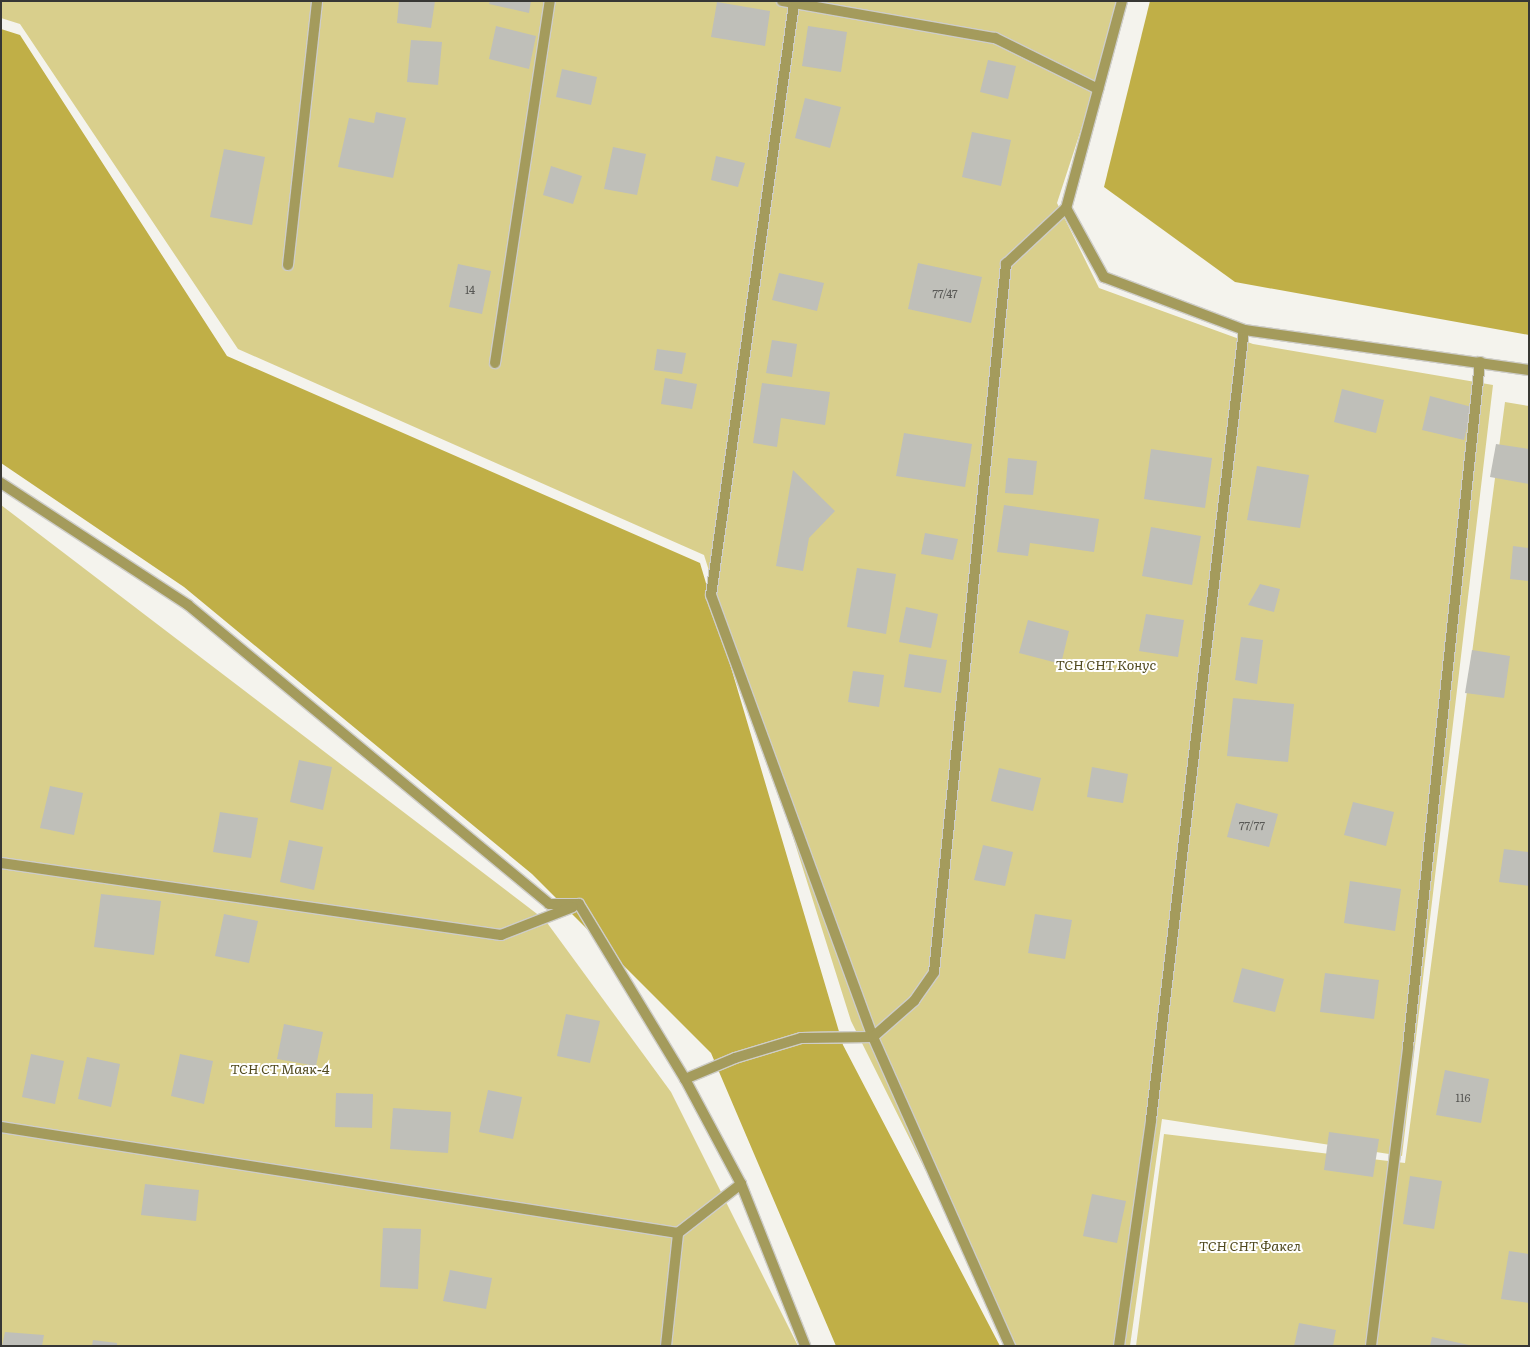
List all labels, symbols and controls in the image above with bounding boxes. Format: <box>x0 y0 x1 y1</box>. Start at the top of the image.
house number: 14 <box>465 282 475 296</box>
house number: 77/47 <box>933 286 957 300</box>
park label: ТСН СНТ Конус <box>1056 656 1156 672</box>
house number: 77/77 <box>1239 818 1265 832</box>
park label: ТСН СТ Маяк-4 <box>230 1060 330 1076</box>
house number: 116 <box>1456 1090 1470 1104</box>
park label: ТСН СНТ Факел <box>1199 1237 1301 1253</box>

